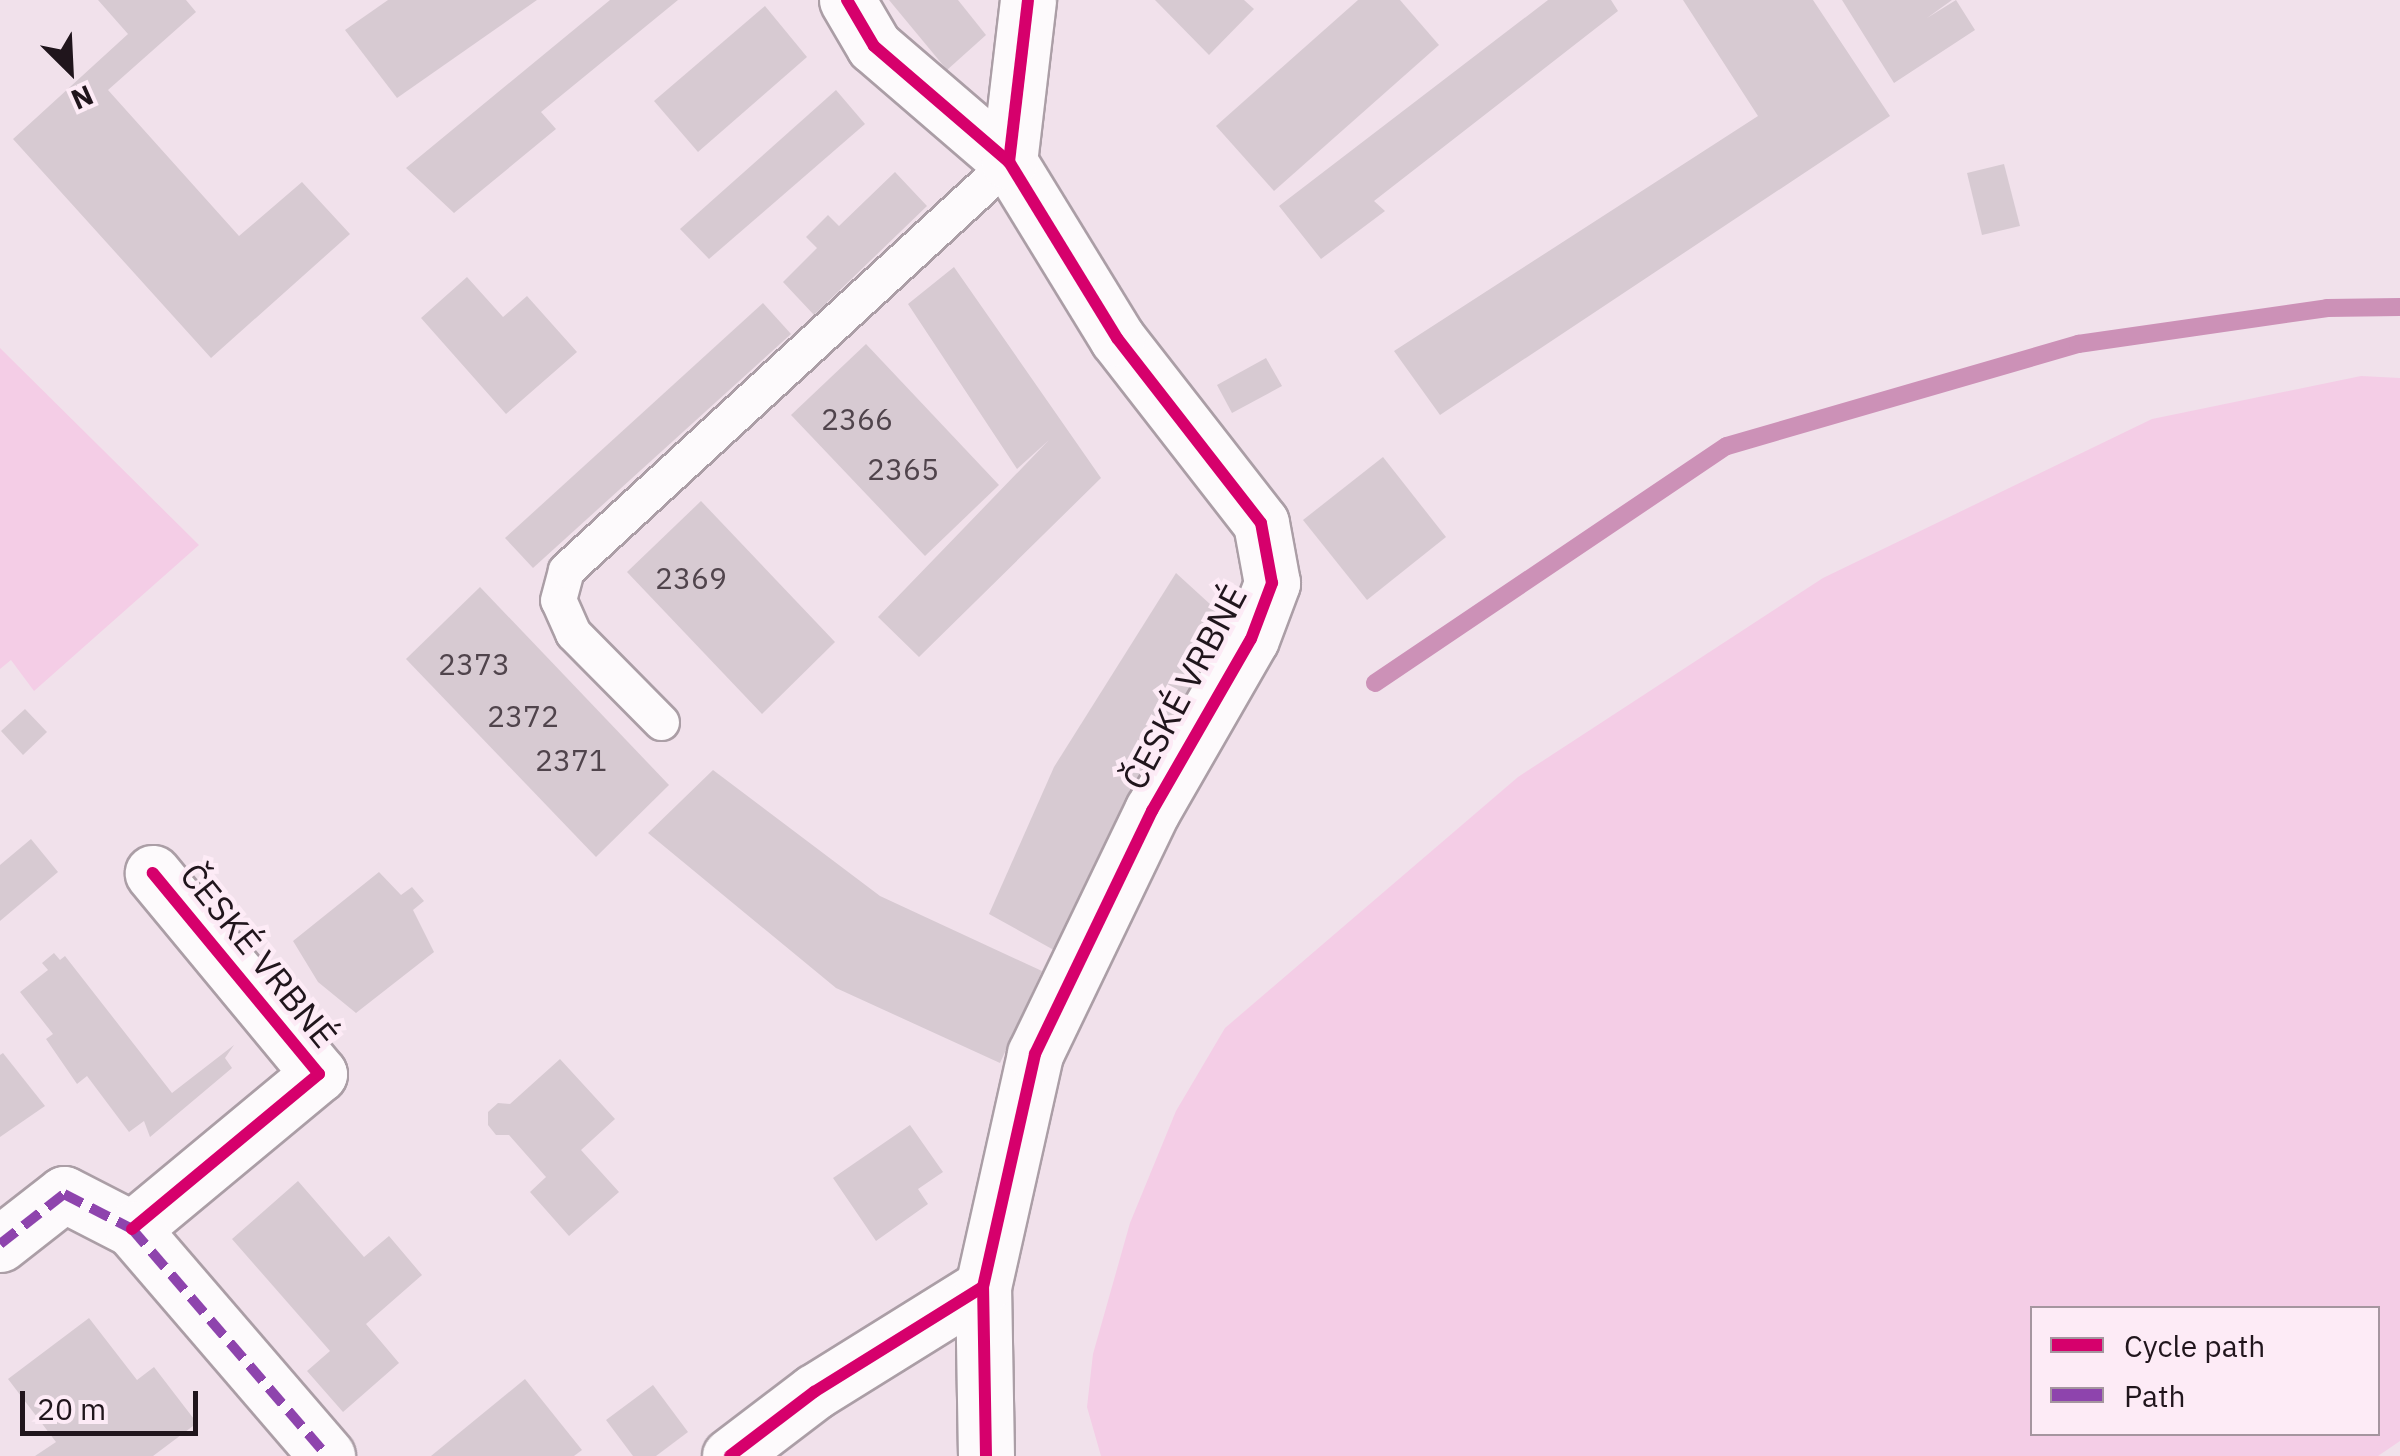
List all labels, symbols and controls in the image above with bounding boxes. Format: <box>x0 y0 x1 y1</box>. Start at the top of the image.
north arrow <box>20 20 120 120</box>
text: N <box>66 77 99 119</box>
house number: 2366 <box>821 401 893 437</box>
house number: 2365 <box>867 451 939 487</box>
house number: 2369 <box>655 560 727 596</box>
street label: ČESKÉ VRBNÉ <box>1113 578 1255 796</box>
house number: 2373 <box>438 646 510 682</box>
house number: 2372 <box>487 698 559 734</box>
house number: 2371 <box>535 742 607 778</box>
street label: ČESKÉ VRBNÉ <box>172 854 346 1056</box>
legend <box>2030 1306 2380 1436</box>
text: Cycle path <box>2124 1326 2265 1365</box>
scale bar <box>25 1371 202 1433</box>
text: Path <box>2124 1376 2185 1415</box>
text: 20 m <box>37 1389 106 1428</box>

